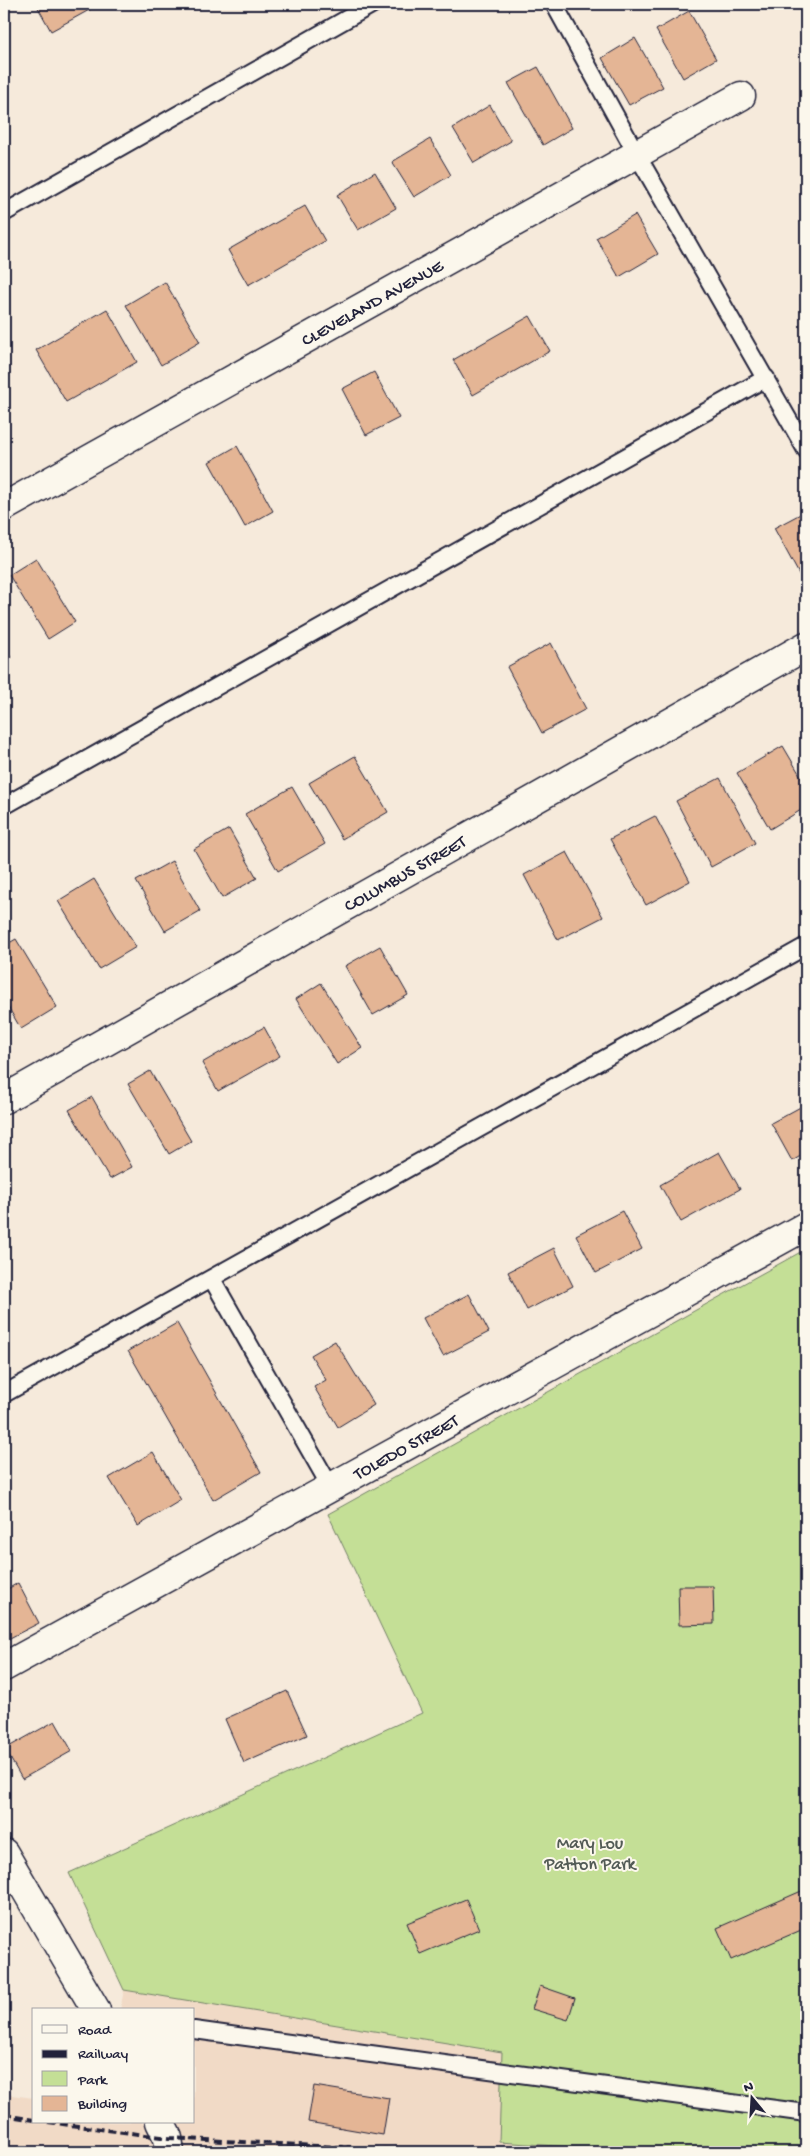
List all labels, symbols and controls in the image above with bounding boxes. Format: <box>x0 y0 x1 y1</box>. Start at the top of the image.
street label: CLEVELAND AVENUE <box>298 256 448 352</box>
street label: COLUMBUS STREET <box>341 832 471 918</box>
street label: TOLEDO STREET <box>350 1411 464 1486</box>
park label: Mary Lou Patton Park <box>543 1834 638 1876</box>
legend <box>32 2008 195 2124</box>
text: Road <box>78 2022 112 2040</box>
text: Railway <box>78 2046 129 2064</box>
text: Park <box>77 2072 108 2090</box>
north arrow <box>728 2074 778 2124</box>
text: N <box>742 2079 756 2098</box>
text: Building <box>77 2096 127 2114</box>

